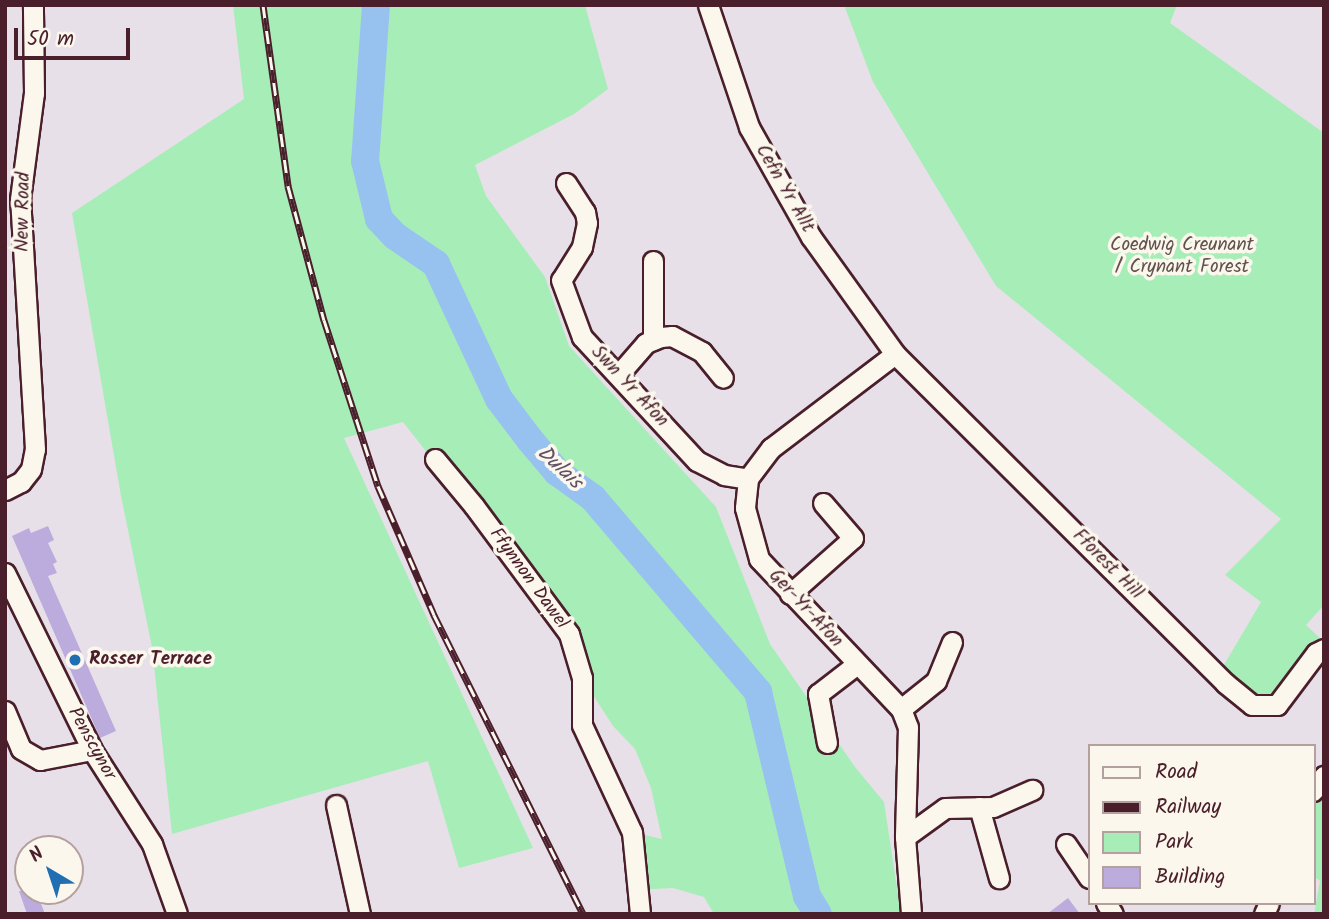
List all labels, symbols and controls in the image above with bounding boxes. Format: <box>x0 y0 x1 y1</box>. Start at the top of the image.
scale bar <box>18 14 133 58</box>
text: 50 m <box>27 23 74 56</box>
street label: Cefn Yr Allt <box>750 141 818 237</box>
street label: New Road <box>12 172 36 252</box>
park label: Coedwig Creunant / Crynant Forest <box>1110 235 1254 279</box>
street label: Swn Yr Afon <box>586 342 672 432</box>
water label: Dulais <box>531 441 587 495</box>
street label: Ffynnon Dawel <box>484 524 572 634</box>
street label: Fforest Hill <box>1067 525 1147 605</box>
street label: Ger-Yr-Afon <box>763 565 847 653</box>
place label: Rosser Terrace <box>89 649 212 671</box>
marker: Rosser Terrace <box>67 652 83 668</box>
street label: Penscynor <box>62 704 120 784</box>
legend <box>1088 744 1315 905</box>
text: Road <box>1155 756 1197 789</box>
text: Railway <box>1155 791 1221 824</box>
text: Park <box>1155 826 1193 859</box>
north arrow <box>14 835 84 905</box>
text: N <box>23 840 51 871</box>
text: Building <box>1155 861 1225 894</box>

